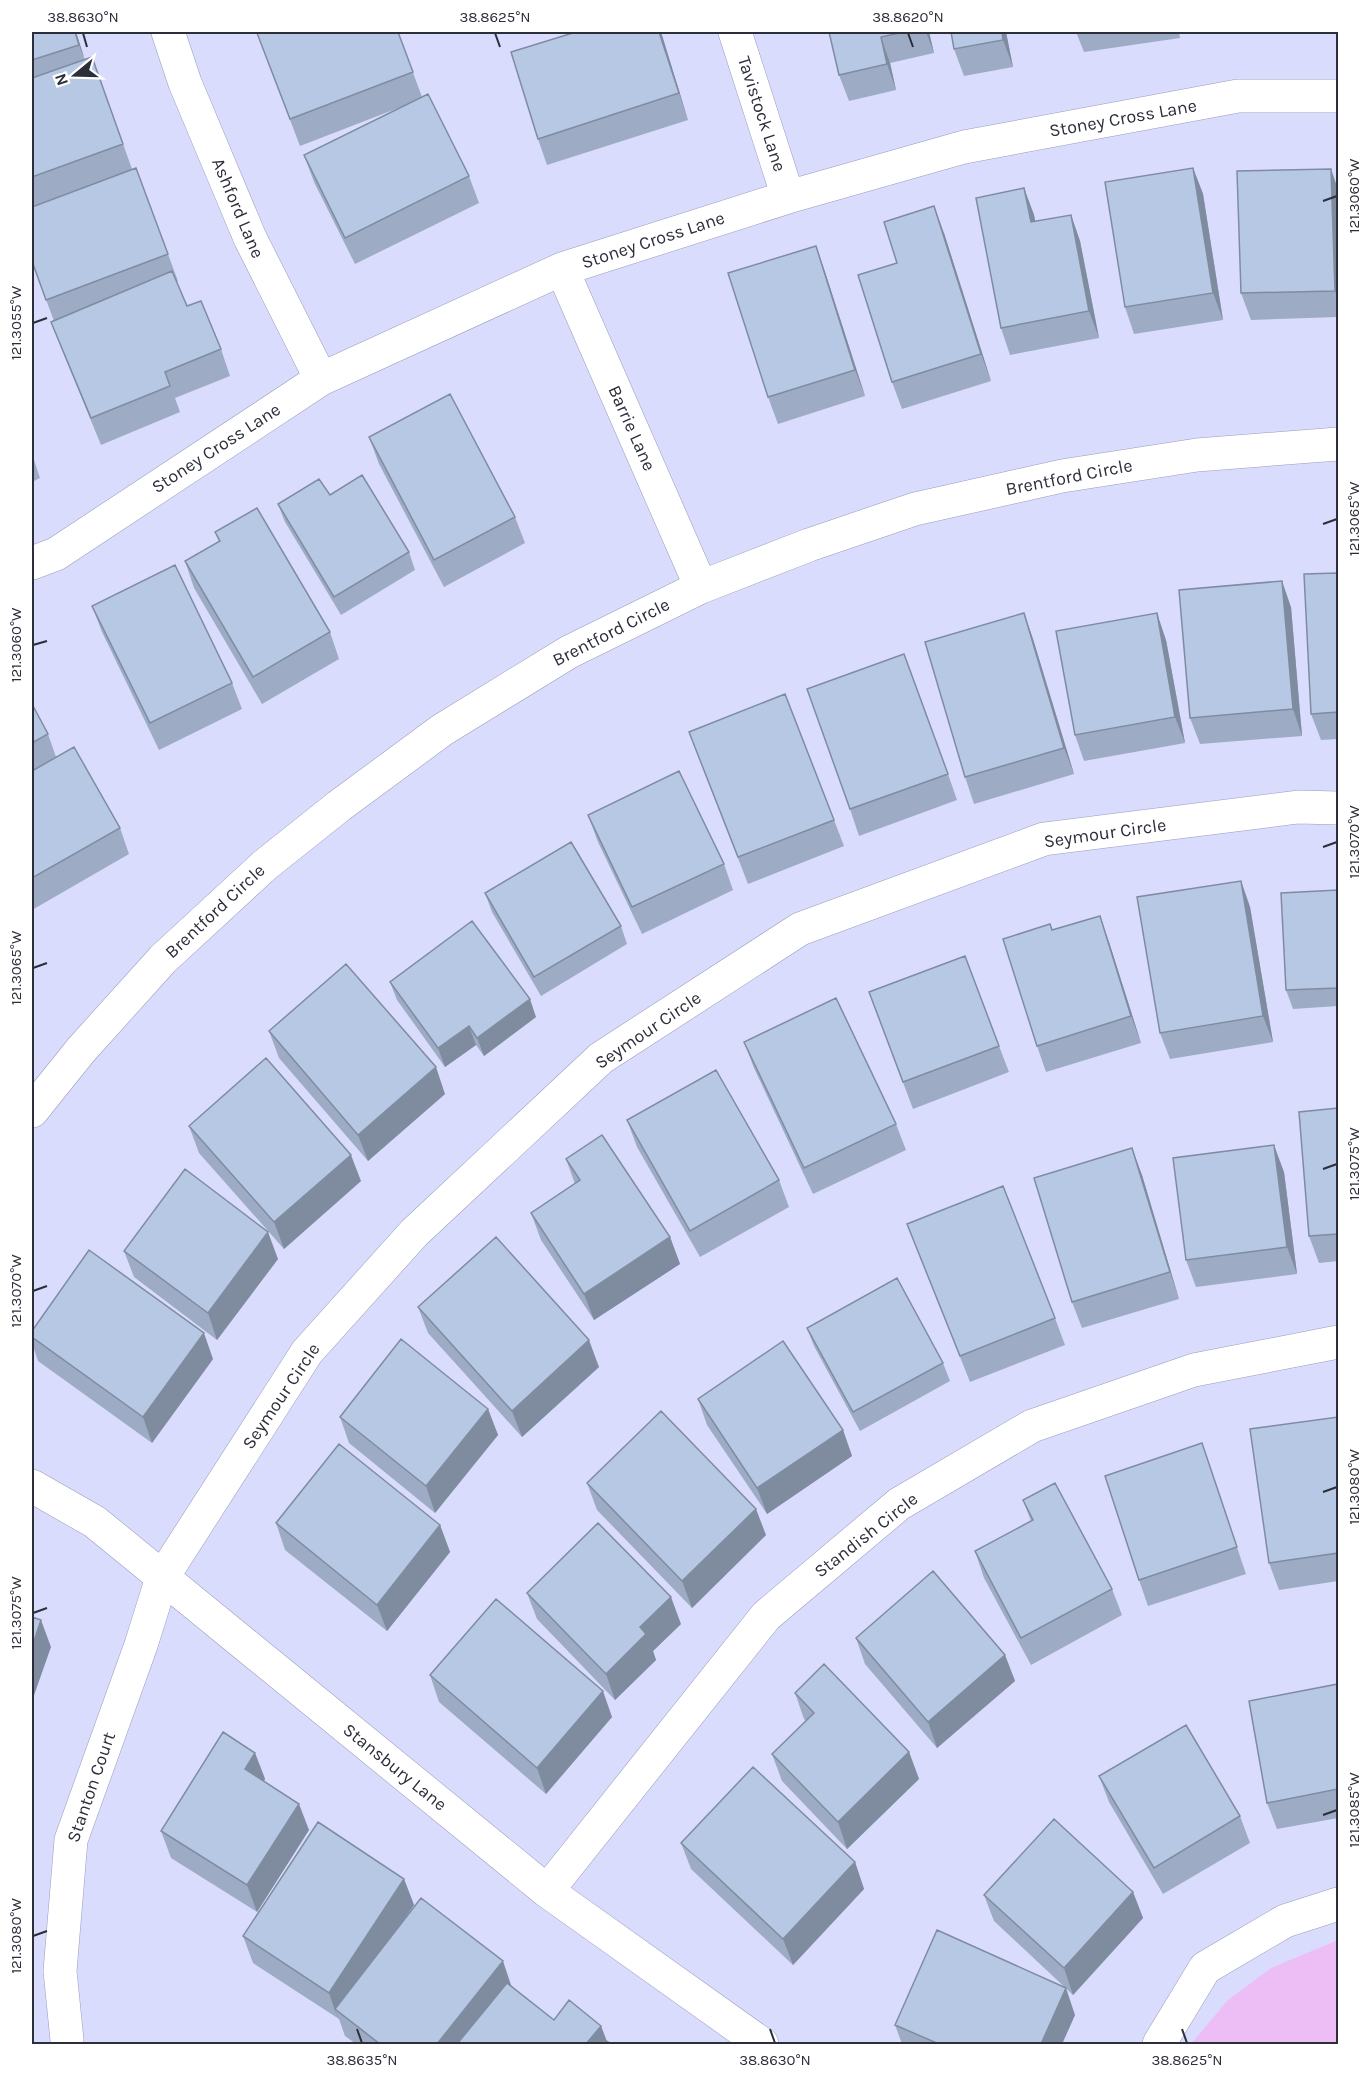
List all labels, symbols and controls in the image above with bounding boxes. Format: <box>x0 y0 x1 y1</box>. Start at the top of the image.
text: 38.8630°N <box>47 8 119 26</box>
text: 38.8625°N <box>459 8 531 26</box>
text: 38.8620°N <box>872 8 944 26</box>
north arrow <box>45 45 105 105</box>
street label: Tavistock Lane <box>733 54 791 174</box>
text: N <box>50 71 72 88</box>
street label: Stoney Cross Lane <box>1048 94 1198 142</box>
street label: Ashford Lane <box>207 155 269 261</box>
text: 121.3060°W <box>1345 158 1363 234</box>
street label: Stoney Cross Lane <box>579 206 727 274</box>
text: 121.3055°W <box>7 285 25 360</box>
street label: Barrie Lane <box>603 382 661 474</box>
street label: Stoney Cross Lane <box>147 398 285 498</box>
street label: Brentford Circle <box>1004 454 1134 500</box>
text: 121.3065°W <box>1345 481 1363 556</box>
street label: Brentford Circle <box>549 593 673 671</box>
text: 121.3060°W <box>7 607 25 683</box>
text: 121.3070°W <box>1345 805 1363 879</box>
street label: Seymour Circle <box>1042 814 1168 852</box>
street label: Brentford Circle <box>161 859 269 963</box>
text: 121.3065°W <box>7 930 25 1005</box>
street label: Seymour Circle <box>591 986 705 1074</box>
text: 121.3075°W <box>1345 1127 1363 1201</box>
text: 121.3070°W <box>7 1254 25 1328</box>
street label: Seymour Circle <box>237 1339 325 1453</box>
text: 121.3080°W <box>1345 1449 1363 1525</box>
street label: Standish Circle <box>810 1488 922 1582</box>
text: 121.3075°W <box>7 1576 25 1650</box>
street label: Stansbury Lane <box>339 1718 451 1816</box>
street label: Stanton Court <box>62 1729 120 1845</box>
text: 121.3085°W <box>1345 1772 1363 1848</box>
text: 121.3080°W <box>7 1898 25 1974</box>
text: 38.8635°N <box>326 2051 398 2069</box>
text: 38.8630°N <box>739 2051 811 2069</box>
text: 38.8625°N <box>1151 2051 1223 2069</box>

